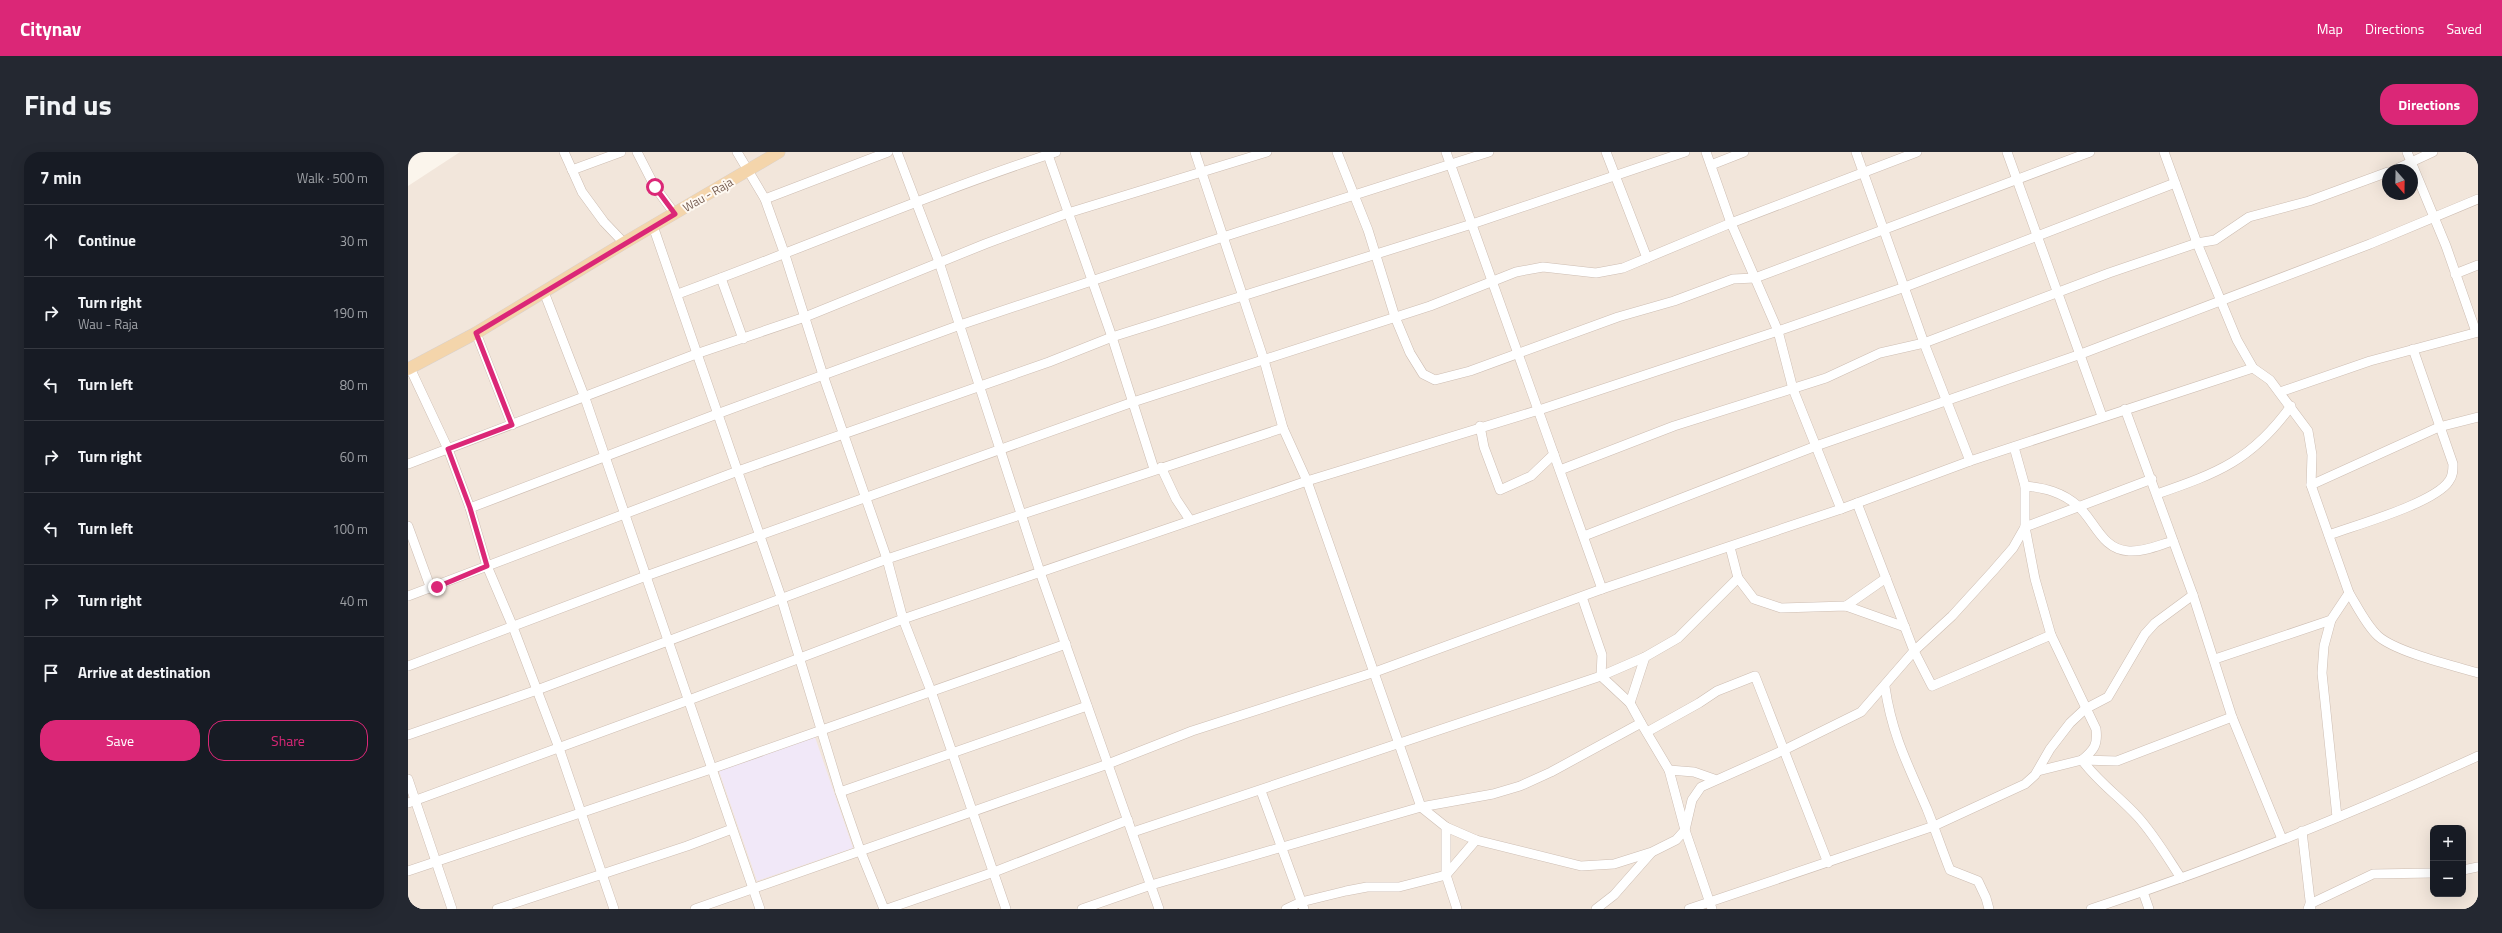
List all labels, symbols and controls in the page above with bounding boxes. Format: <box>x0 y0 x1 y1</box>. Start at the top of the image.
text: Citynav <box>20 14 81 43</box>
text: Map <box>2317 18 2343 39</box>
text: Directions <box>2365 18 2424 39</box>
text: Saved <box>2446 18 2482 39</box>
text: Find us <box>24 83 112 126</box>
button: Directions <box>2380 84 2478 125</box>
north arrow <box>2382 164 2418 200</box>
text: 7 min <box>40 165 81 191</box>
text: Walk · 500 m <box>297 168 368 188</box>
street label: Wau - Raja <box>679 172 736 217</box>
route start <box>646 178 664 196</box>
text: Continue <box>78 229 136 252</box>
icon: ahead <box>40 230 62 252</box>
text: 30 m <box>340 231 368 251</box>
text: Turn right <box>78 291 142 314</box>
icon: right <box>40 302 62 324</box>
text: 190 m <box>332 303 368 323</box>
text: Wau - Raja <box>78 314 138 334</box>
text: Turn left <box>78 373 133 396</box>
icon: left <box>40 374 62 396</box>
text: 80 m <box>340 375 368 395</box>
text: Turn right <box>78 445 142 468</box>
icon: right <box>40 446 62 468</box>
text: 60 m <box>340 447 368 467</box>
text: Turn left <box>78 517 133 540</box>
icon: left <box>40 518 62 540</box>
text: 100 m <box>332 519 368 539</box>
route end <box>428 578 446 596</box>
text: Turn right <box>78 589 142 612</box>
icon: right <box>40 590 62 612</box>
text: 40 m <box>340 591 368 611</box>
text: Arrive at destination <box>78 661 211 684</box>
icon: arrive <box>40 662 62 684</box>
button: Save <box>40 720 200 761</box>
button: Share <box>208 720 368 761</box>
map controls <box>2430 825 2466 897</box>
button: + <box>2430 825 2466 861</box>
button: − <box>2430 861 2466 897</box>

